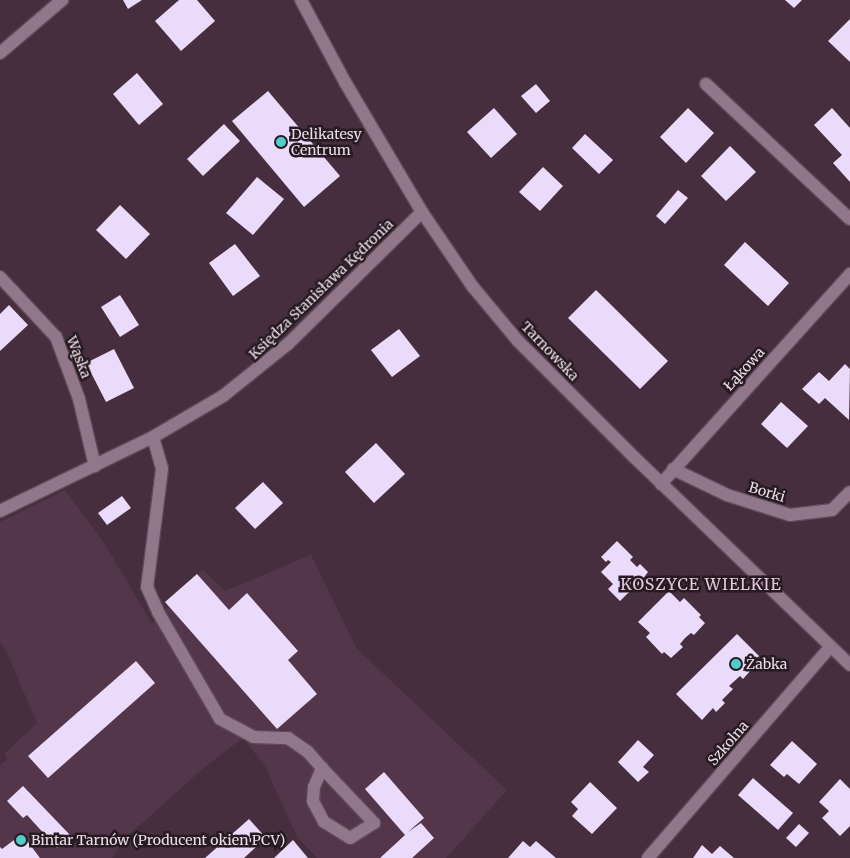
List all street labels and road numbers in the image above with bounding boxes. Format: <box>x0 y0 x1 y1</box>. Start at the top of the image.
street label: Księdza Stanisława Kędronia <box>245 216 397 362</box>
street label: Tarnowska <box>518 318 582 384</box>
street label: Wąska <box>63 333 95 381</box>
street label: Łąkowa <box>720 344 768 394</box>
street label: Borki <box>747 479 787 505</box>
street label: Szkolna <box>704 717 752 769</box>

